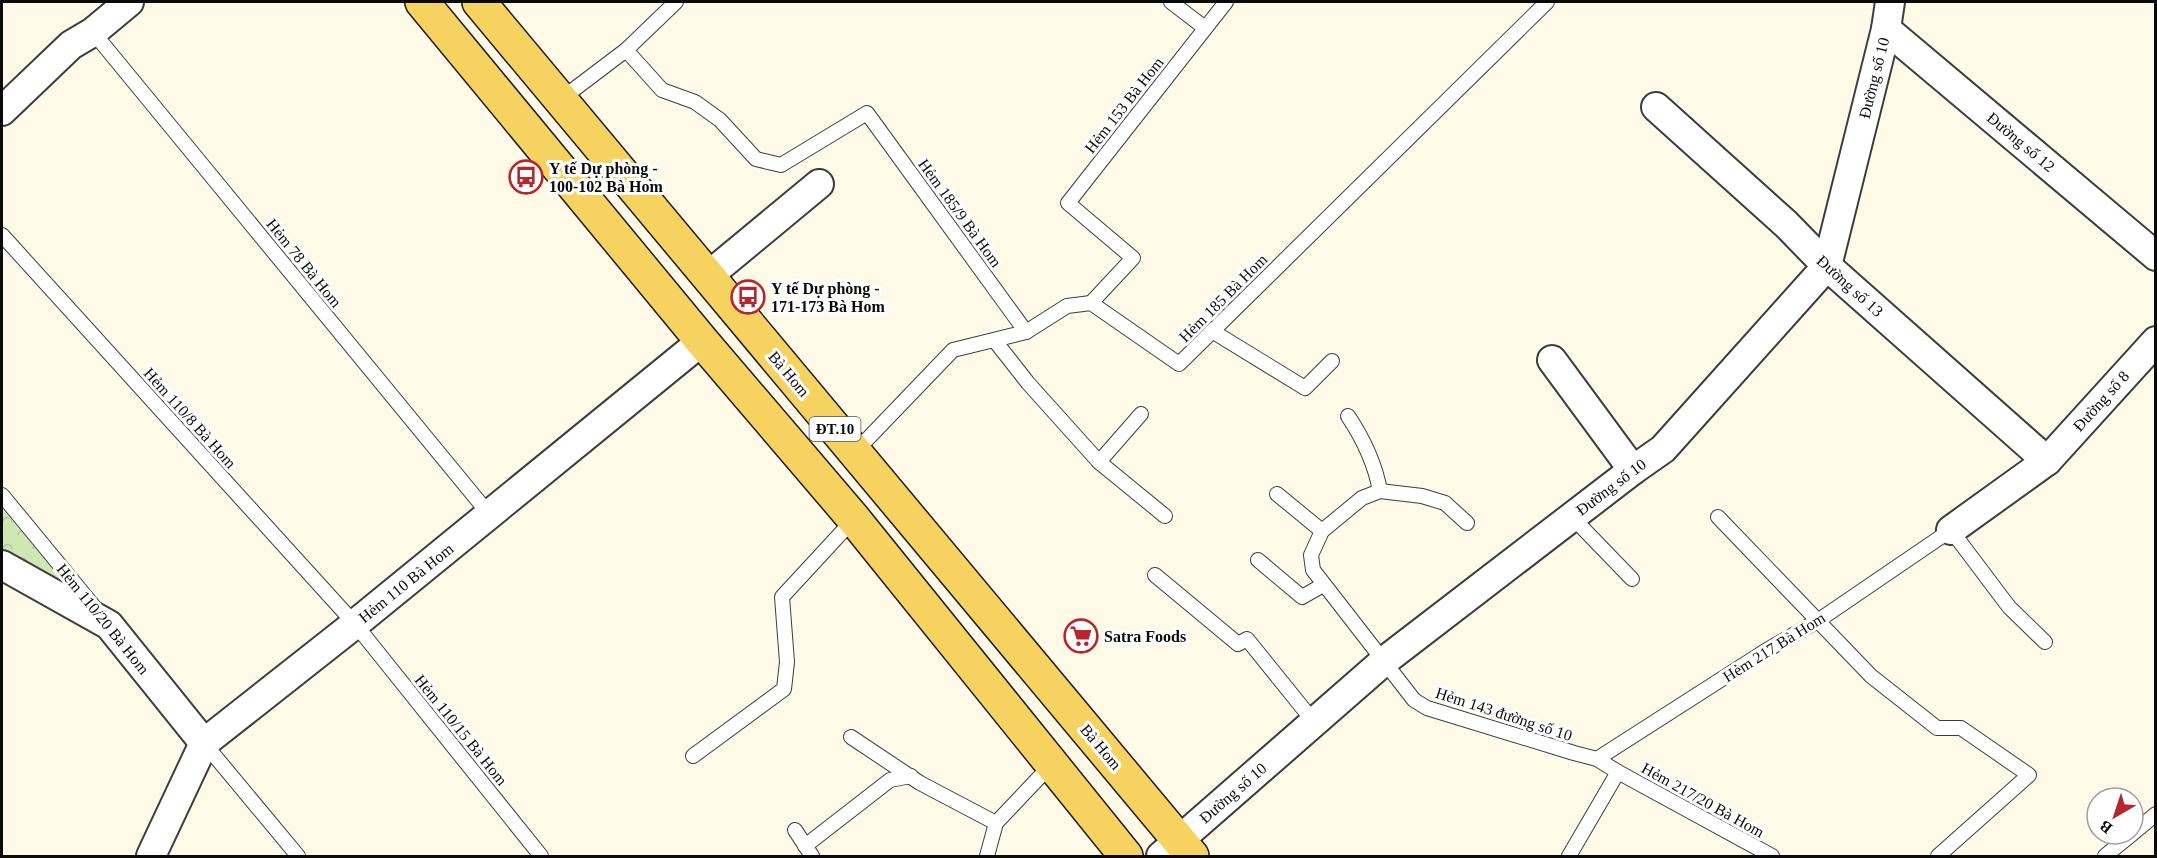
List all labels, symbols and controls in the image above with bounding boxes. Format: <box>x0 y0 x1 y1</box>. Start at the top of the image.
street label: Đường số 10 <box>1856 36 1893 121</box>
street label: Hẻm 153 Bà Hom <box>1081 53 1167 156</box>
street label: Đường số 12 <box>1983 109 2058 176</box>
street label: Hẻm 185/9 Bà Hom <box>915 156 1005 271</box>
bus stop icon: Y tế Dự phòng - 100-102 Bà Hom <box>508 159 544 195</box>
place label: Y tế Dự phòng - 100-102 Bà Hom <box>549 160 663 195</box>
street label: Hẻm 78 Bà Hom <box>263 215 345 311</box>
street label: Hẻm 185 Bà Hom <box>1176 250 1271 345</box>
street label: Đường số 13 <box>1813 252 1886 321</box>
bus stop icon: Y tế Dự phòng - 171-173 Bà Hom <box>730 279 766 315</box>
place label: Y tế Dự phòng - 171-173 Bà Hom <box>771 280 885 315</box>
street label: Bà Hom <box>765 348 813 400</box>
street label: Hẻm 110/8 Bà Hom <box>141 364 240 472</box>
street label: Đường số 8 <box>2070 367 2133 435</box>
road number: ĐT.10 <box>810 417 860 441</box>
street label: Đường số 10 <box>1573 455 1650 520</box>
street label: Hẻm 110 Bà Hom <box>355 539 457 626</box>
street label: Hẻm 110/20 Bà Hom <box>53 561 153 678</box>
street label: Hẻm 217 Bà Hom <box>1720 609 1829 685</box>
supermarket icon: Satra Foods <box>1063 618 1099 654</box>
place label: Satra Foods <box>1104 628 1186 645</box>
street label: Hẻm 110/15 Bà Hom <box>411 672 511 789</box>
street label: Hẻm 143 đường số 10 <box>1433 684 1574 745</box>
street label: Bà Hom <box>1077 721 1125 773</box>
street label: Đường số 10 <box>1196 759 1271 827</box>
street label: Hẻm 217/20 Bà Hom <box>1639 759 1768 841</box>
north arrow <box>2085 786 2145 846</box>
text: B <box>2096 817 2115 837</box>

